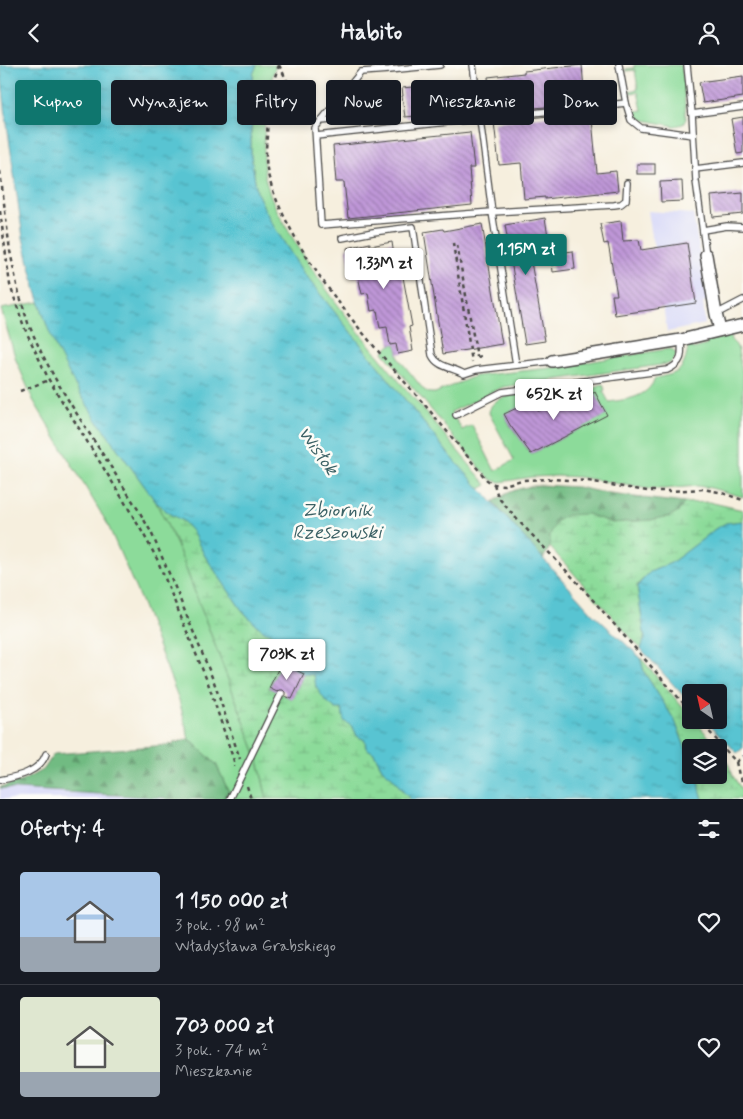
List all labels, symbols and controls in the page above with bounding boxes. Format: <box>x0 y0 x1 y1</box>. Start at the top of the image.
icon: back <box>20 19 48 47</box>
text: Habito <box>341 19 402 47</box>
icon: person <box>695 19 723 47</box>
chip: Kupno <box>15 80 101 125</box>
chip: Wynajem <box>111 80 227 125</box>
chip: Filtry <box>237 80 316 125</box>
chip: Nowe <box>326 80 401 125</box>
chip: Mieszkanie <box>411 80 534 125</box>
chip: Dom <box>544 80 617 125</box>
pin: 1.15M zł <box>474 233 578 276</box>
text: 1.15M zł <box>497 239 555 260</box>
pin: 1.33M zł <box>332 247 436 290</box>
text: 1.33M zł <box>356 253 412 274</box>
pin: 652K zł <box>508 379 600 421</box>
text: 652K zł <box>526 384 582 405</box>
water label: Wisłok <box>292 422 345 481</box>
water label: Zbiornik Rzeszowski <box>292 498 384 545</box>
pin: 703K zł <box>241 639 333 681</box>
text: 703K zł <box>259 644 315 665</box>
north arrow <box>682 684 728 729</box>
map controls <box>682 684 727 784</box>
button: layers <box>682 739 727 784</box>
text: Oferty: 4 <box>20 815 105 843</box>
icon: filters <box>695 815 723 843</box>
text: 1 150 000 zł <box>175 887 288 915</box>
icon: home <box>60 892 120 952</box>
icon: heart <box>695 908 723 936</box>
text: 3 pok. · 98 m² <box>175 915 265 936</box>
text: Władysława Grabskiego <box>175 936 336 957</box>
text: 703 000 zł <box>175 1012 274 1040</box>
icon: home <box>60 1017 120 1077</box>
icon: heart <box>695 1033 723 1061</box>
text: 3 pok. · 74 m² <box>175 1040 268 1061</box>
text: Mieszkanie <box>175 1061 253 1082</box>

